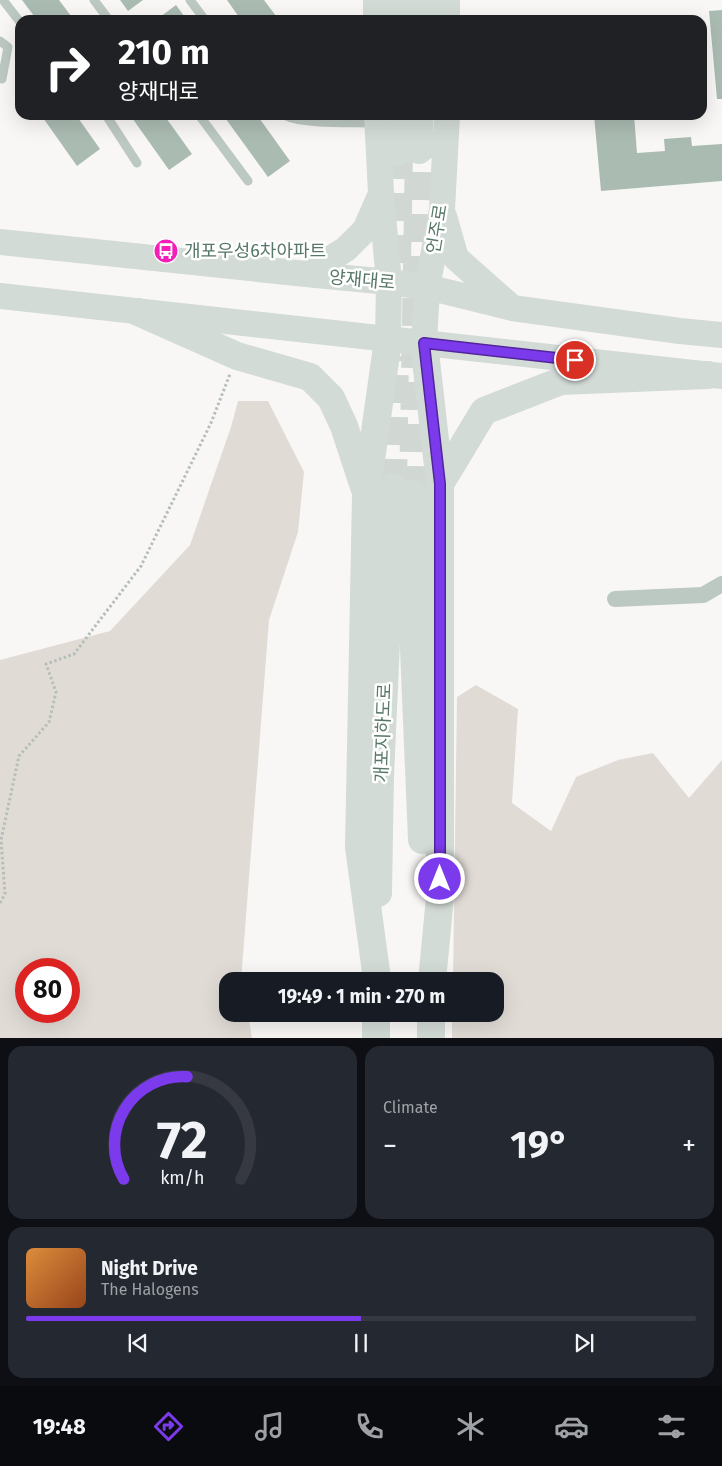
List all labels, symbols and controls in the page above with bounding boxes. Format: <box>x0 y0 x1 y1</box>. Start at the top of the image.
text: 210 m <box>118 31 210 73</box>
icon: right <box>35 35 100 100</box>
text: 양재대로 <box>118 78 199 105</box>
street label: 언주로 <box>422 203 452 255</box>
bus stop icon: 개포우성6차아파트 <box>153 238 179 264</box>
place label: 개포우성6차아파트 <box>184 240 326 262</box>
street label: 양재대로 <box>328 266 396 294</box>
pin <box>554 339 596 381</box>
icon: arrive <box>561 346 589 374</box>
street label: 개포지하도로 <box>370 683 396 783</box>
position arrow <box>413 852 465 904</box>
speed limit sign: 80 <box>15 958 80 1023</box>
text: 19:49 · 1 min · 270 m <box>278 985 445 1008</box>
text: Climate <box>383 1098 438 1117</box>
text: 72 <box>157 1109 208 1172</box>
text: 19° <box>510 1122 569 1168</box>
text: − <box>383 1129 397 1162</box>
text: + <box>682 1129 696 1162</box>
text: km/h <box>160 1167 205 1189</box>
text: Night Drive <box>101 1257 198 1280</box>
text: The Halogens <box>101 1280 199 1299</box>
icon: previous <box>124 1329 152 1357</box>
icon: pause <box>347 1329 375 1357</box>
icon: next <box>570 1329 598 1357</box>
icon: directions <box>151 1409 186 1444</box>
icon: music <box>252 1409 287 1444</box>
icon: phone <box>352 1409 387 1444</box>
icon: climate <box>453 1409 488 1444</box>
icon: car <box>554 1409 589 1444</box>
icon: filters <box>654 1409 689 1444</box>
text: 19:48 <box>33 1413 86 1440</box>

